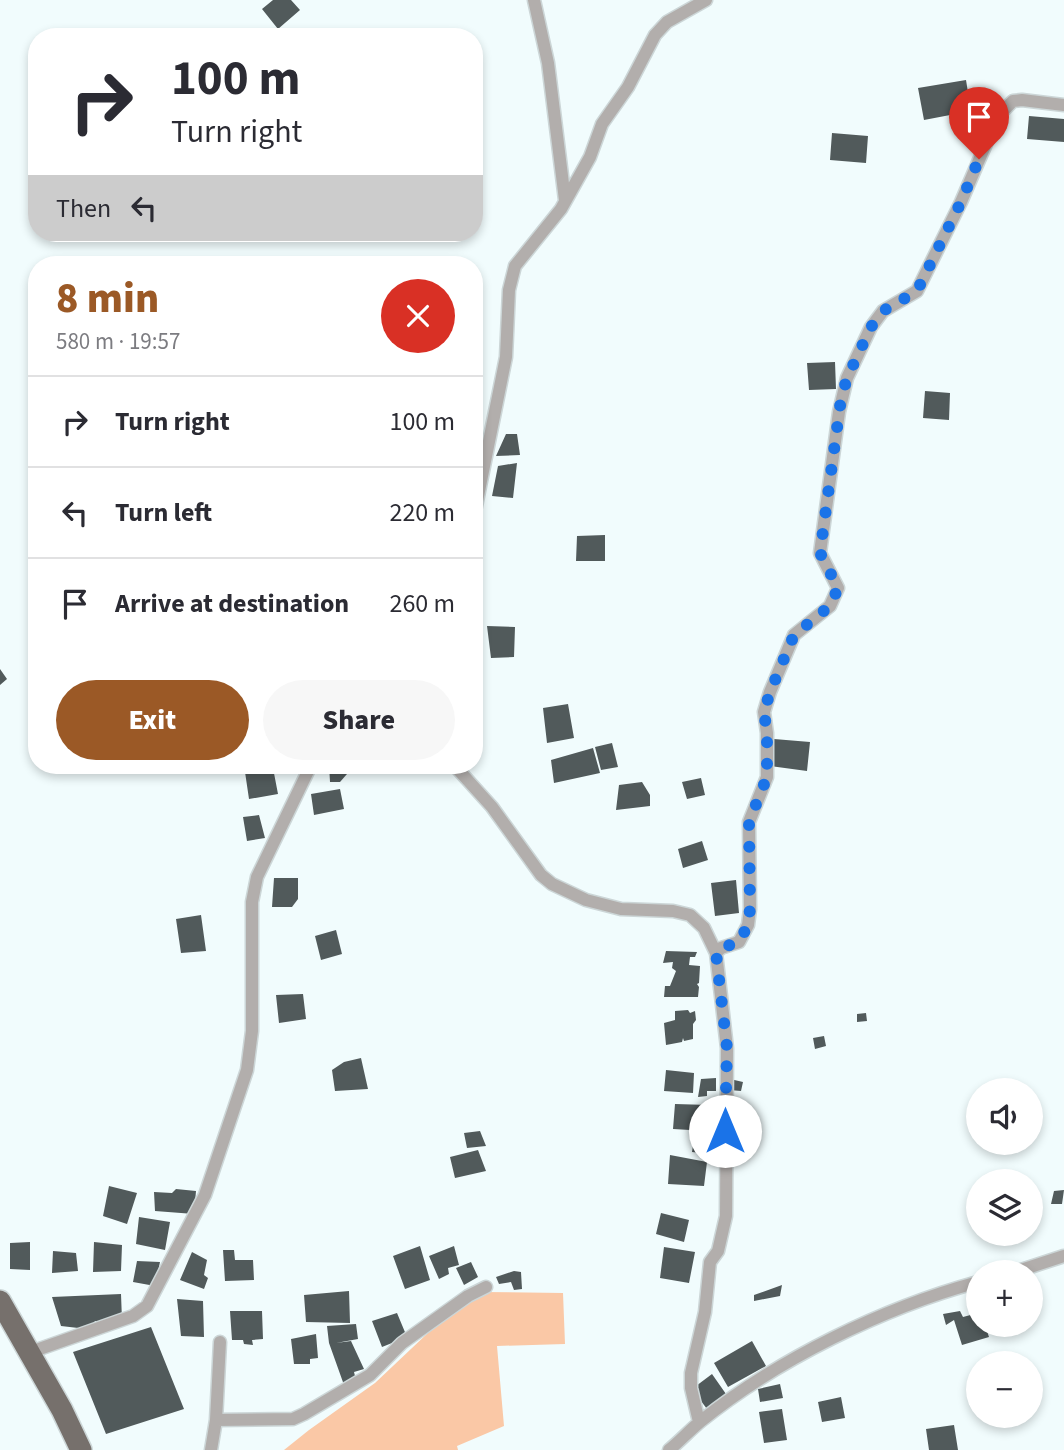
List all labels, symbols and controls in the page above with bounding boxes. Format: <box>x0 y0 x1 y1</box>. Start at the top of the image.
text: 100 m <box>171 44 300 114</box>
icon: right <box>56 56 147 147</box>
pin <box>949 87 1009 159</box>
icon: arrive <box>960 98 998 136</box>
text: Turn right <box>171 109 302 155</box>
icon: left <box>125 189 163 227</box>
text: Then <box>56 190 111 227</box>
text: 8 min <box>56 269 159 329</box>
button: close <box>381 279 455 353</box>
text: 580 m · 19:57 <box>56 325 180 358</box>
icon: right <box>56 403 94 441</box>
text: Turn right <box>115 403 230 440</box>
text: 100 m <box>389 403 455 440</box>
icon: left <box>56 494 94 532</box>
text: Turn left <box>115 494 212 531</box>
text: 220 m <box>389 494 455 531</box>
icon: arrive <box>56 585 94 623</box>
text: Arrive at destination <box>115 585 349 622</box>
text: 260 m <box>389 585 455 622</box>
button: Exit <box>56 680 249 760</box>
button: Share <box>263 680 455 760</box>
map controls <box>966 1078 1043 1428</box>
button: sound <box>966 1078 1043 1155</box>
position arrow <box>688 1094 762 1168</box>
button: layers <box>966 1169 1043 1246</box>
button: + <box>966 1260 1043 1337</box>
button: − <box>966 1351 1043 1428</box>

